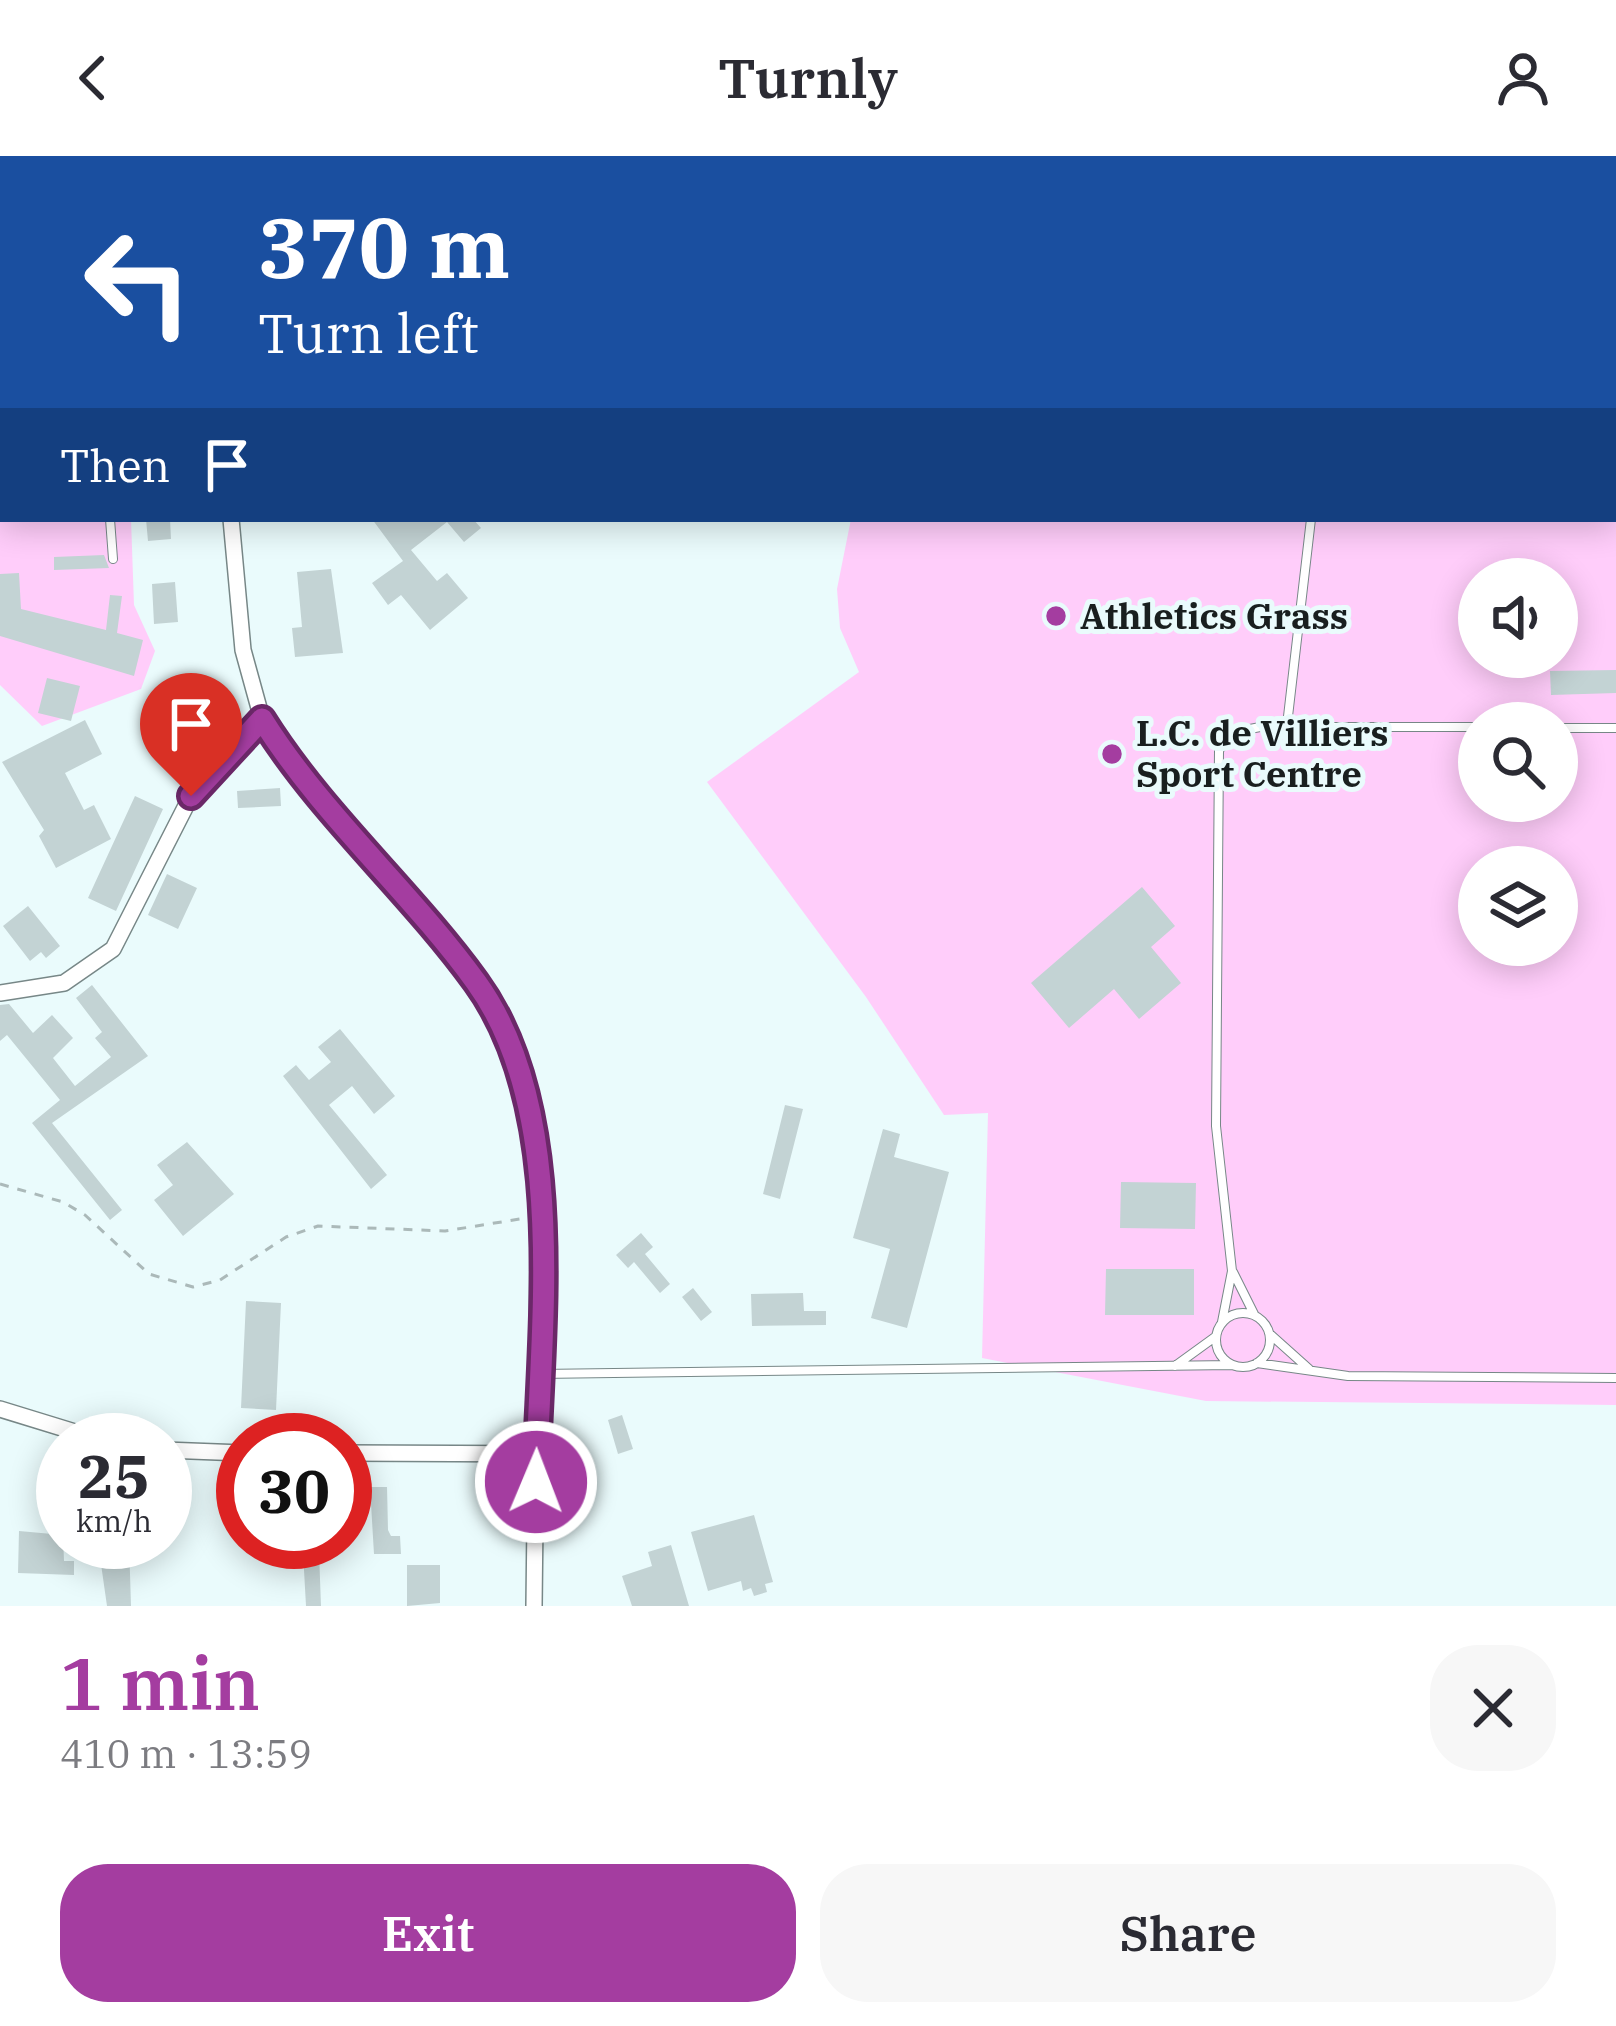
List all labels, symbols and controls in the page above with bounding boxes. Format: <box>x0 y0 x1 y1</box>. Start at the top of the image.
text: Turnly <box>718 43 898 113</box>
icon: back <box>60 45 126 111</box>
icon: person <box>1490 45 1556 111</box>
text: 370 m <box>258 192 510 301</box>
icon: left <box>60 204 216 360</box>
text: Turn left <box>258 298 479 368</box>
icon: arrive <box>194 432 260 498</box>
text: Then <box>60 436 170 494</box>
map controls <box>1458 558 1578 966</box>
button: sound <box>1458 558 1578 678</box>
place label: Athletics Grass <box>1080 592 1348 639</box>
marker: Athletics Grass <box>1043 603 1069 629</box>
pin <box>140 673 242 796</box>
icon: arrive <box>158 691 224 757</box>
button: search <box>1458 702 1578 822</box>
place label: L.C. de Villiers Sport Centre <box>1136 709 1389 797</box>
marker: L.C. de Villiers Sport Centre <box>1099 741 1125 767</box>
button: layers <box>1458 846 1578 966</box>
speed limit sign: 30 <box>216 1413 372 1569</box>
position arrow <box>473 1419 599 1545</box>
text: 25 <box>78 1436 150 1515</box>
text: km/h <box>76 1501 152 1540</box>
text: 1 min <box>60 1636 260 1730</box>
button: close <box>1430 1645 1556 1771</box>
text: 410 m · 13:59 <box>60 1728 312 1779</box>
button: Exit <box>60 1864 796 2002</box>
button: Share <box>820 1864 1556 2002</box>

